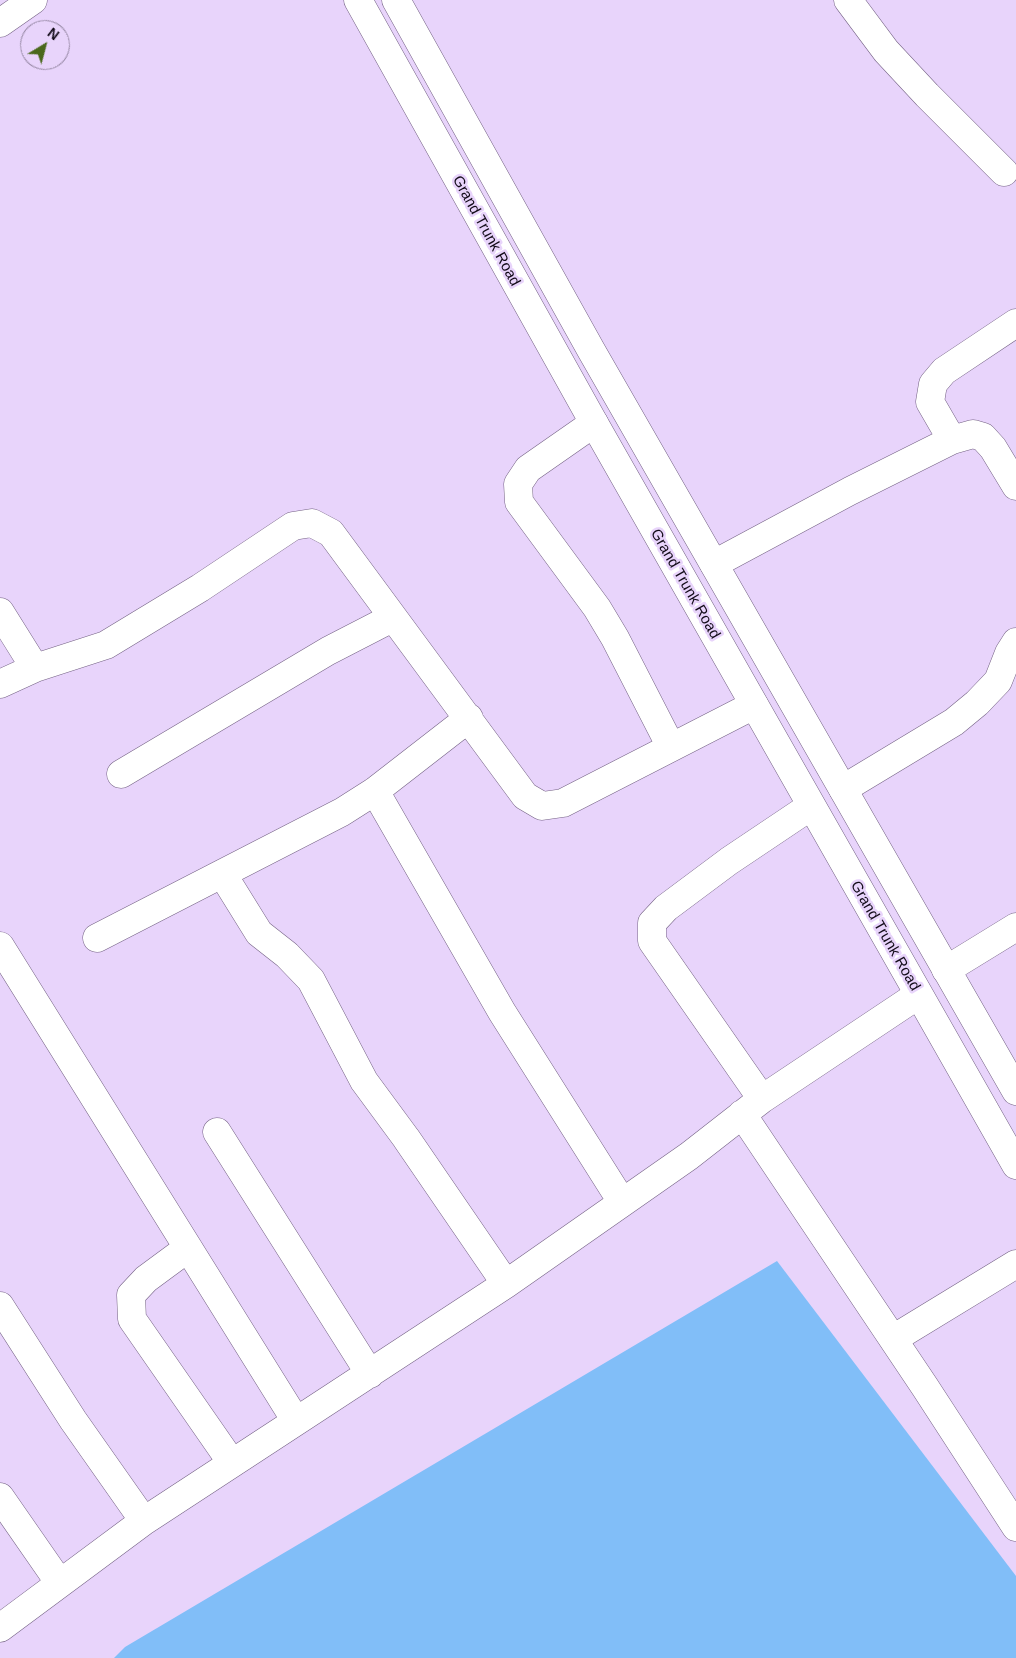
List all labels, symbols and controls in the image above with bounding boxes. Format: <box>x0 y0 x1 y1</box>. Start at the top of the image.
north arrow <box>20 20 70 70</box>
text: N <box>45 24 62 43</box>
street label: Grand Trunk Road <box>448 173 524 289</box>
street label: Grand Trunk Road <box>646 526 724 642</box>
street label: Grand Trunk Road <box>846 878 924 994</box>

